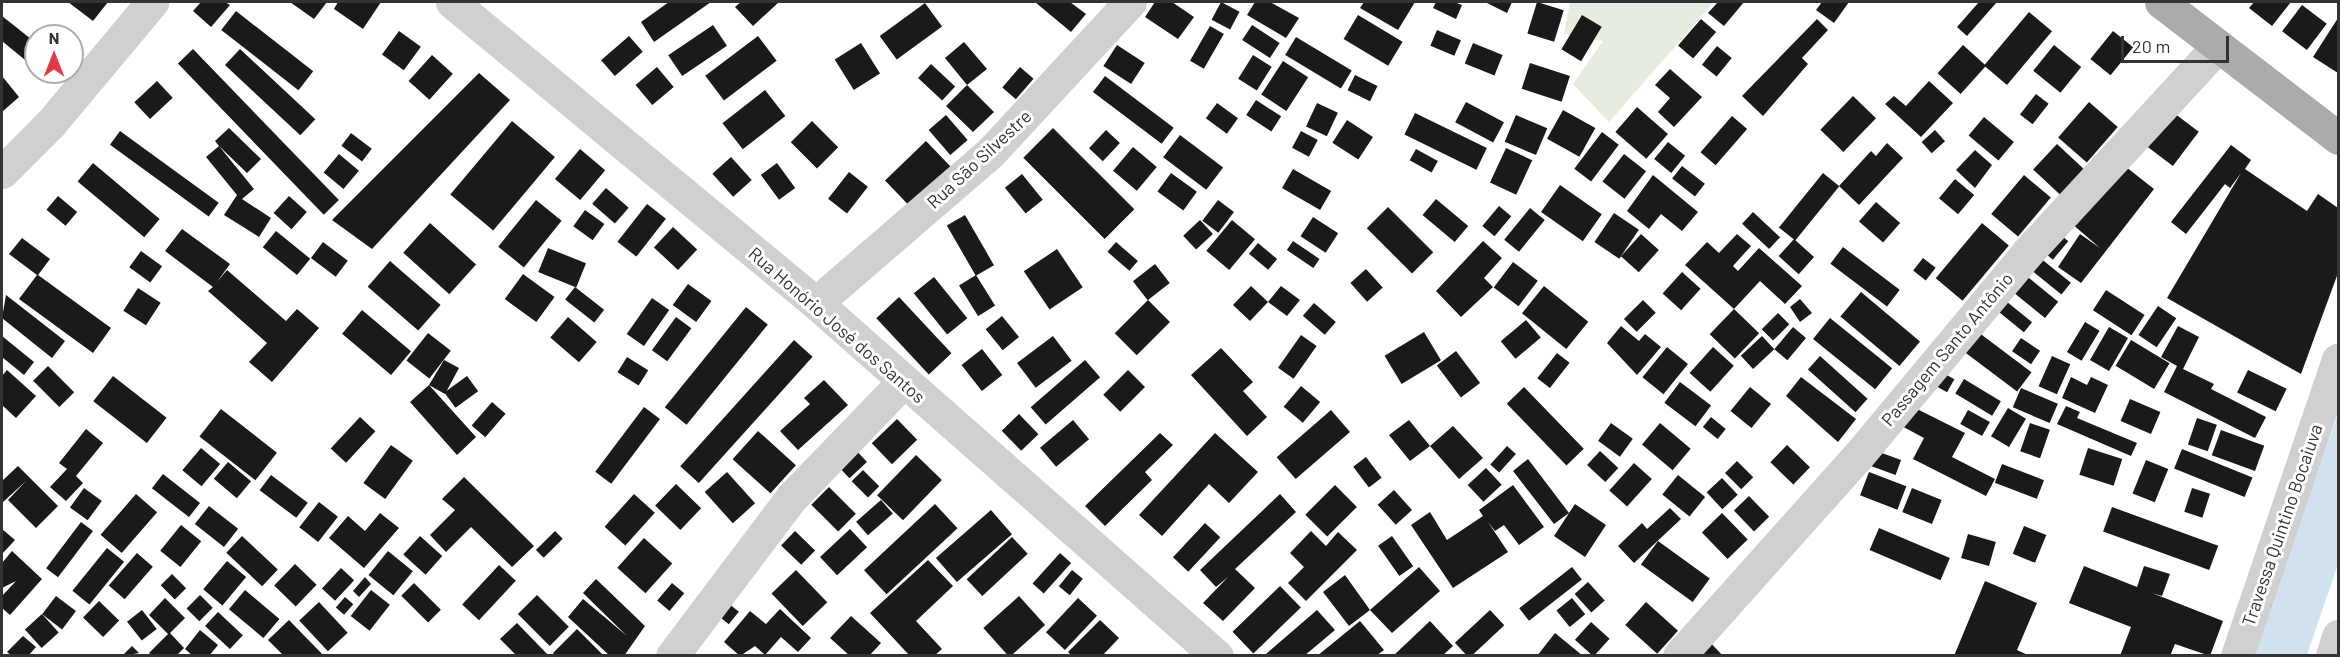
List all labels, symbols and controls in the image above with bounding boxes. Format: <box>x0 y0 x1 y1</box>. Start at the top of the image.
north arrow <box>24 24 84 84</box>
scale bar <box>2124 24 2232 62</box>
text: N <box>49 28 59 47</box>
text: 20 m <box>2132 35 2170 57</box>
street label: Rua São Silvestre <box>922 105 1036 213</box>
street label: Rua Honório José dos Santos <box>744 242 930 408</box>
street label: Passagem Santo Antônio <box>1877 268 2017 430</box>
street label: Travessa Quintino Bocaiuva <box>2237 421 2327 629</box>

